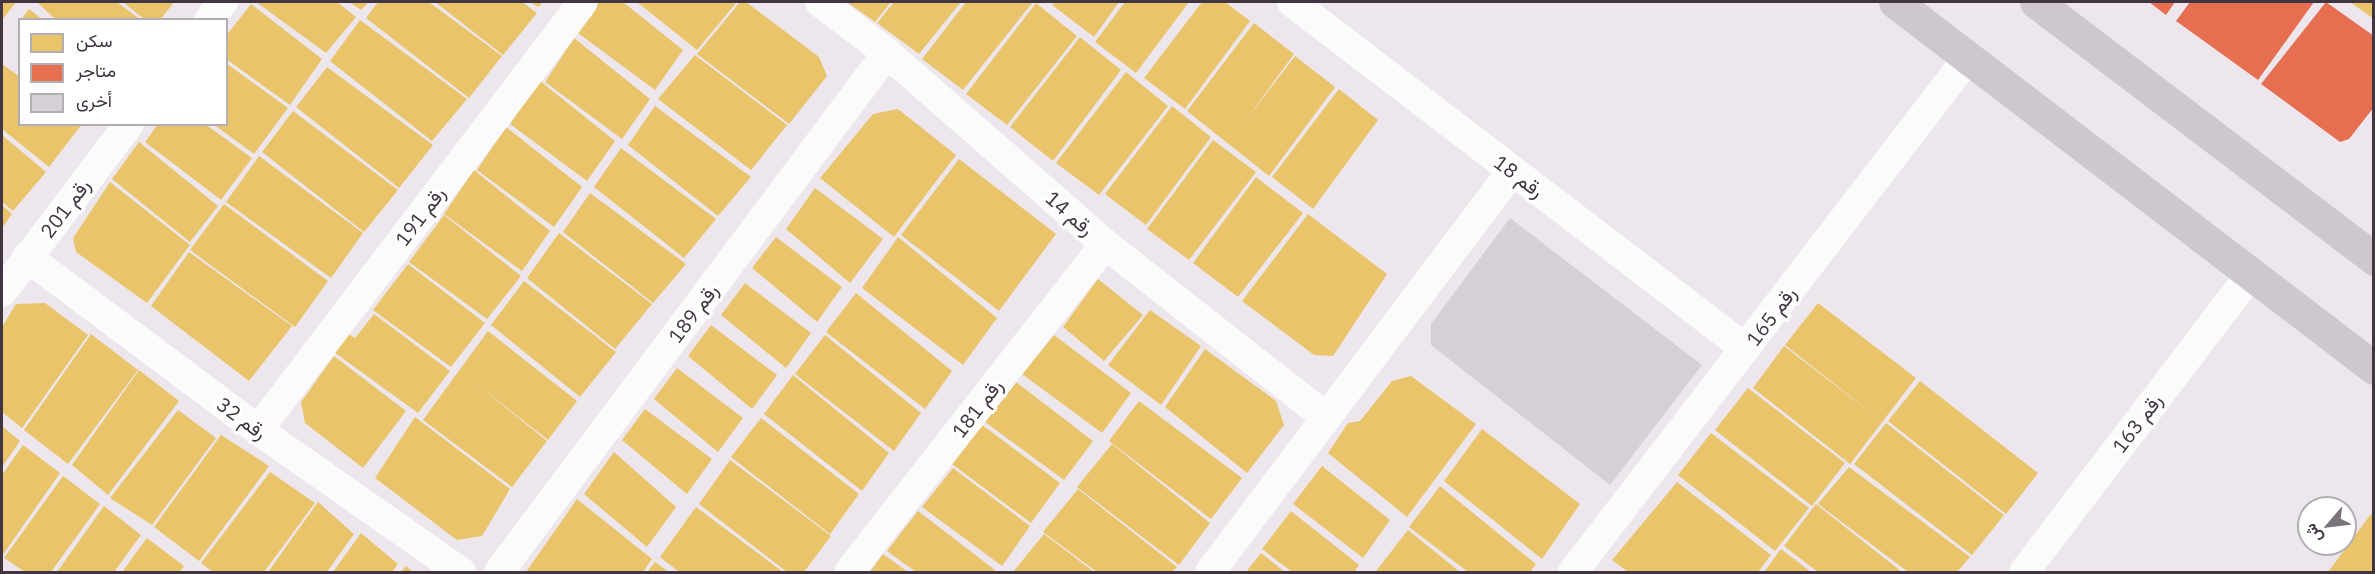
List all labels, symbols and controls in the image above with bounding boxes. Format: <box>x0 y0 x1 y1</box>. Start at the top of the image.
legend <box>18 18 228 126</box>
text: سكن <box>76 29 112 52</box>
text: متاجر <box>76 59 116 82</box>
text: أخرى <box>76 89 112 112</box>
street label: رقم 18 <box>1489 150 1549 202</box>
street label: رقم 201 <box>35 174 95 242</box>
street label: رقم 191 <box>390 182 450 250</box>
street label: رقم 14 <box>1041 186 1099 240</box>
street label: رقم 189 <box>663 279 723 347</box>
street label: رقم 165 <box>1741 282 1801 350</box>
street label: رقم 181 <box>947 374 1007 442</box>
street label: رقم 163 <box>2107 389 2167 457</box>
street label: رقم 32 <box>212 392 272 444</box>
north arrow <box>2297 496 2357 556</box>
text: ش <box>2300 520 2326 547</box>

